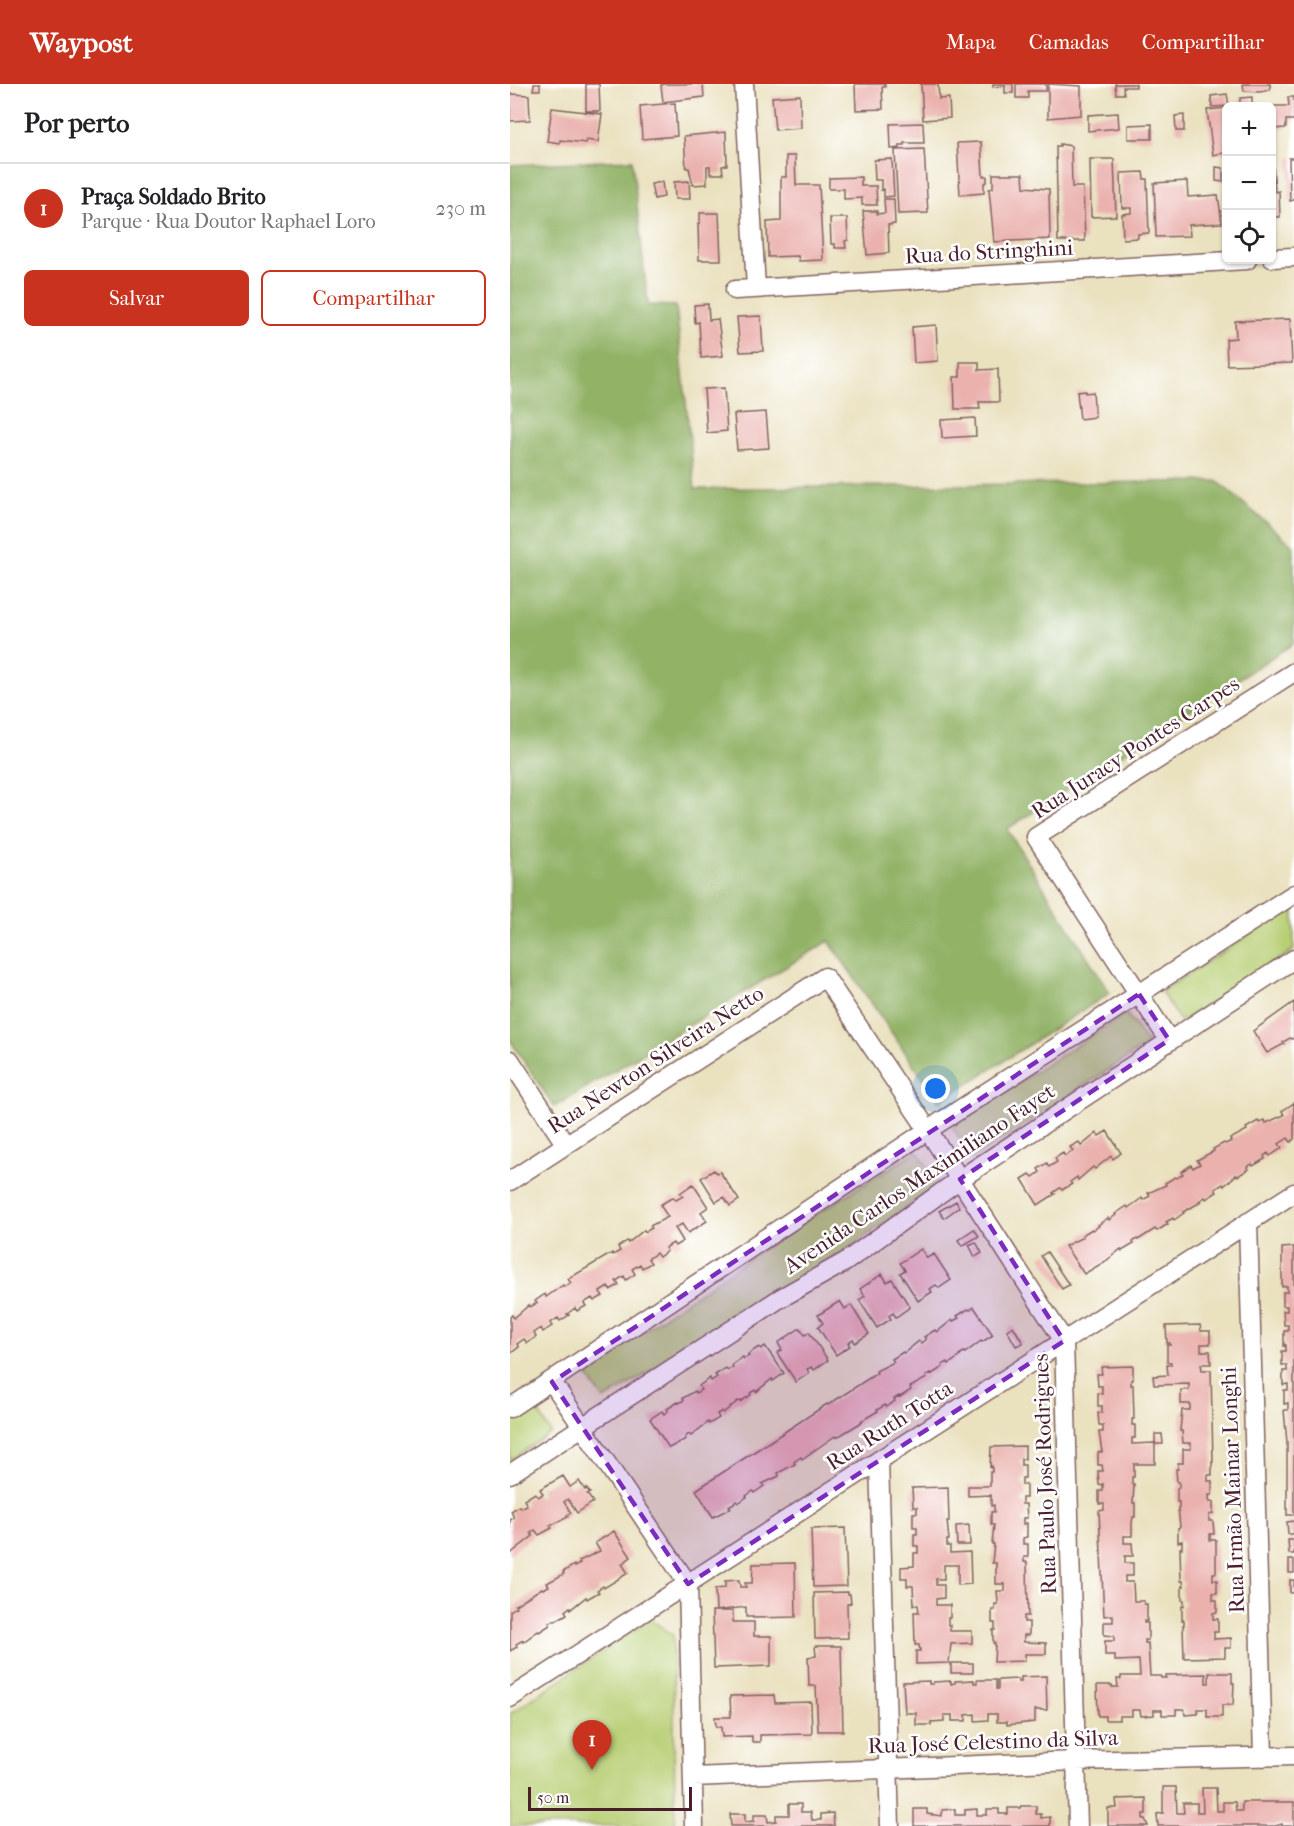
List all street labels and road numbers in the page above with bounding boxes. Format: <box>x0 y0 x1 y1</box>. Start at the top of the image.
street label: Rua do Stringhini <box>904 235 1074 269</box>
street label: Rua Juracy Pontes Carpes <box>1027 671 1244 825</box>
street label: Rua Newton Silveira Netto <box>543 980 769 1139</box>
street label: Avenida Carlos Maximiliano Fayet <box>778 1078 1060 1280</box>
street label: Rua Paulo José Rodrigues <box>1028 1353 1062 1595</box>
street label: Rua Irmão Mainar Longhi <box>1216 1366 1250 1614</box>
street label: Rua Ruth Totta <box>821 1375 958 1476</box>
street label: Rua José Celestino da Silva <box>867 1725 1119 1759</box>

